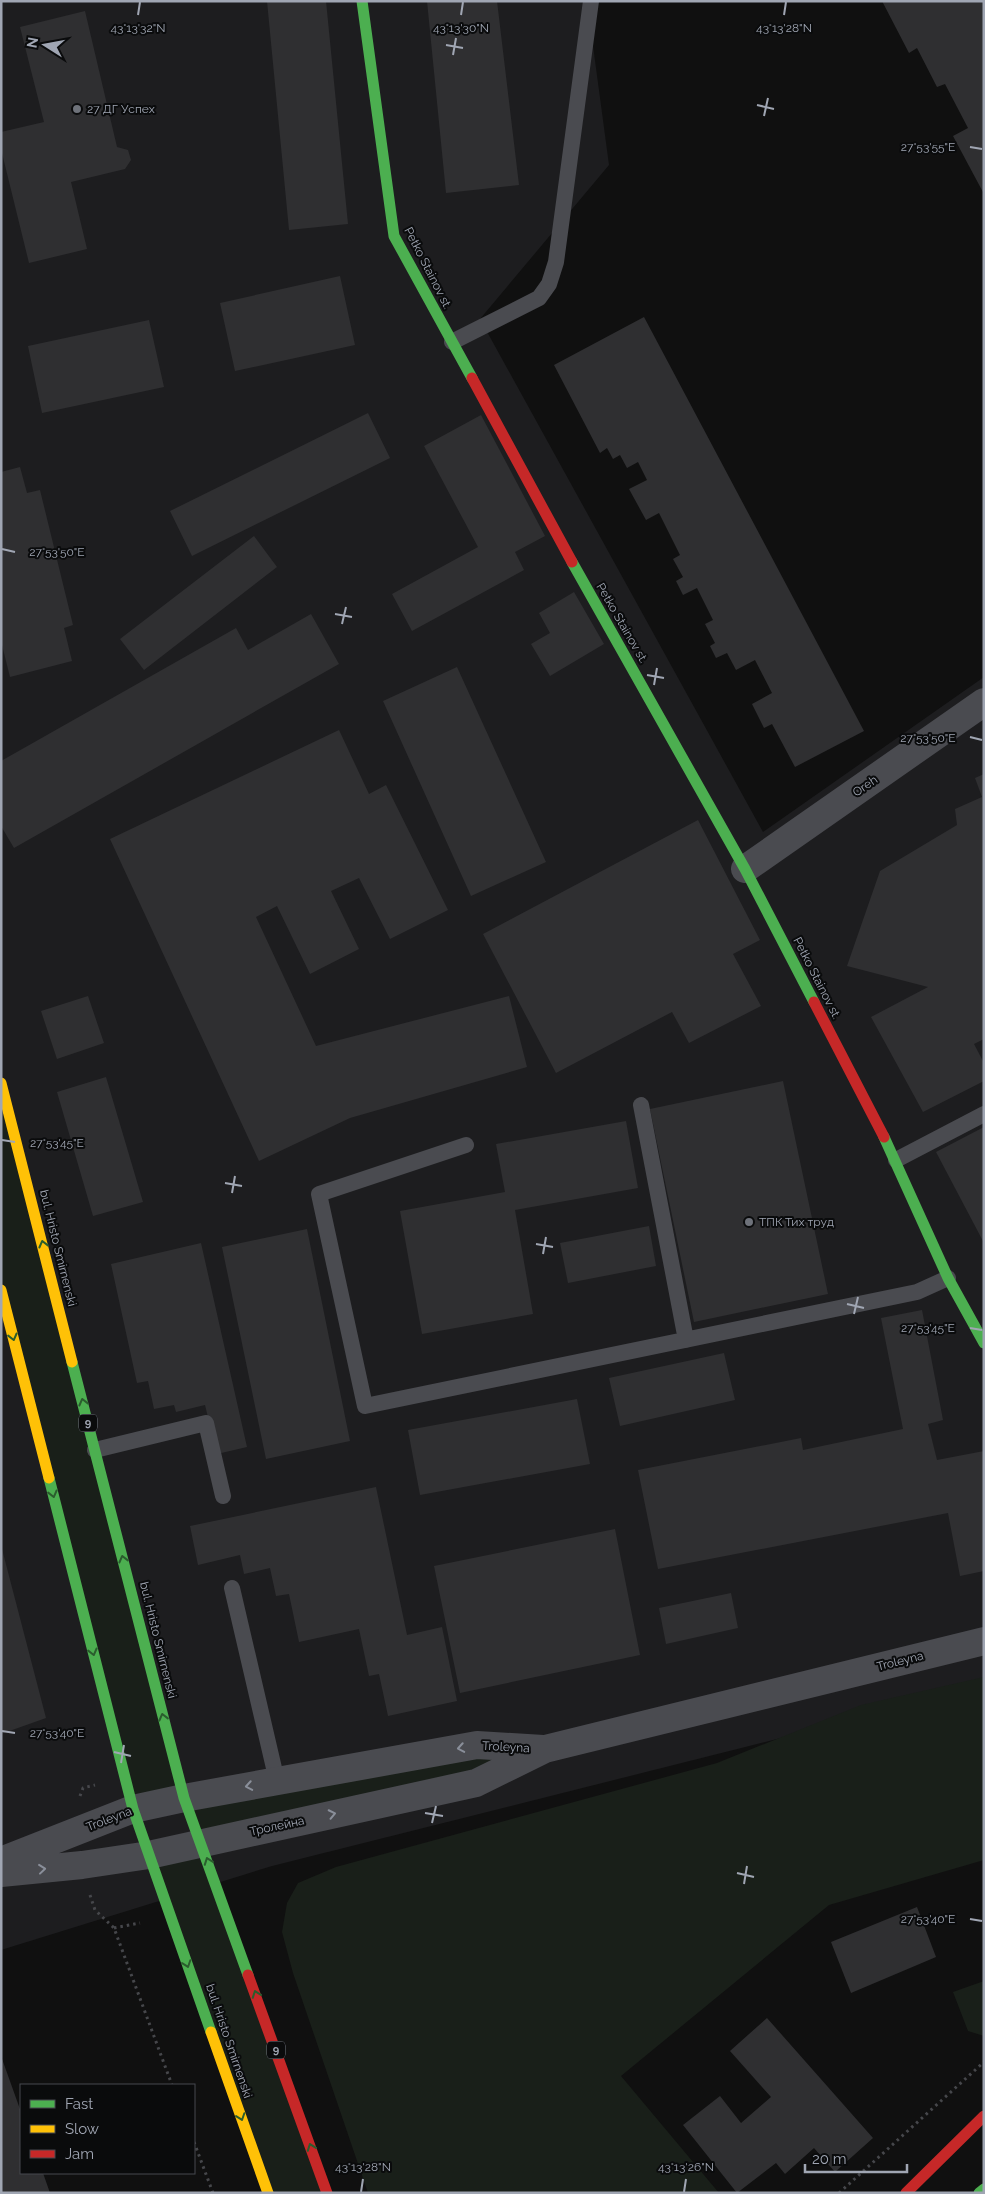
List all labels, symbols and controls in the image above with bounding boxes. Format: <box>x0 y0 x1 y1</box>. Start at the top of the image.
north arrow <box>20 20 70 70</box>
text: 43°13'32"N <box>110 21 166 35</box>
text: 43°13'30"N <box>433 21 489 35</box>
text: 43°13'28"N <box>756 21 812 35</box>
text: N <box>23 36 41 49</box>
place label: 27 ДГ Успех <box>87 102 155 116</box>
marker: 27 ДГ Успех <box>71 103 83 115</box>
text: 27°53'55"E <box>901 140 955 154</box>
street label: Petko Stainov st. <box>401 225 455 311</box>
text: 27°53'50"E <box>29 545 85 559</box>
street label: Petko Stainov st. <box>593 580 651 666</box>
text: 27°53'50"E <box>900 731 956 745</box>
street label: Oreh <box>850 773 880 799</box>
street label: Petko Stainov st. <box>790 935 844 1021</box>
text: 27°53'45"E <box>30 1136 84 1150</box>
street label: bul. Hristo Smirnenski <box>37 1188 79 1308</box>
place label: ТПК Тих труд <box>759 1215 834 1229</box>
marker: ТПК Тих труд <box>743 1216 755 1228</box>
one-way arrow <box>38 1241 48 1249</box>
text: 27°53'45"E <box>901 1321 955 1335</box>
one-way arrow <box>7 1332 18 1341</box>
one-way arrow <box>78 1397 89 1406</box>
road number: 9 <box>79 1415 97 1432</box>
one-way arrow <box>47 1490 58 1499</box>
one-way arrow <box>118 1555 129 1564</box>
street label: bul. Hristo Smirnenski <box>137 1580 179 1700</box>
one-way arrow <box>87 1647 98 1656</box>
street label: Troleyna <box>875 1648 925 1674</box>
one-way arrow <box>158 1712 169 1721</box>
text: 27°53'40"E <box>30 1726 84 1740</box>
street label: Troleyna <box>482 1739 530 1755</box>
one-way arrow <box>457 1743 466 1753</box>
one-way arrow <box>245 1780 254 1790</box>
street label: Troleyna <box>84 1804 134 1834</box>
one-way arrow <box>327 1809 336 1820</box>
street label: Тролейна <box>248 1813 306 1839</box>
one-way arrow <box>204 1857 214 1865</box>
one-way arrow <box>38 1864 46 1875</box>
text: 27°53'40"E <box>901 1912 955 1926</box>
one-way arrow <box>181 1959 191 1968</box>
street label: bul. Hristo Smirnenski <box>203 1982 255 2100</box>
one-way arrow <box>252 1990 262 1999</box>
road number: 9 <box>267 2042 285 2058</box>
legend <box>20 2084 195 2174</box>
text: Fast <box>65 2095 93 2113</box>
one-way arrow <box>235 2112 245 2121</box>
text: Slow <box>65 2120 99 2138</box>
scale bar <box>805 2142 908 2174</box>
one-way arrow <box>307 2143 317 2152</box>
text: Jam <box>65 2145 94 2163</box>
text: 20 m <box>812 2150 847 2168</box>
text: 43°13'28"N <box>335 2160 391 2174</box>
text: 43°13'26"N <box>658 2160 714 2174</box>

